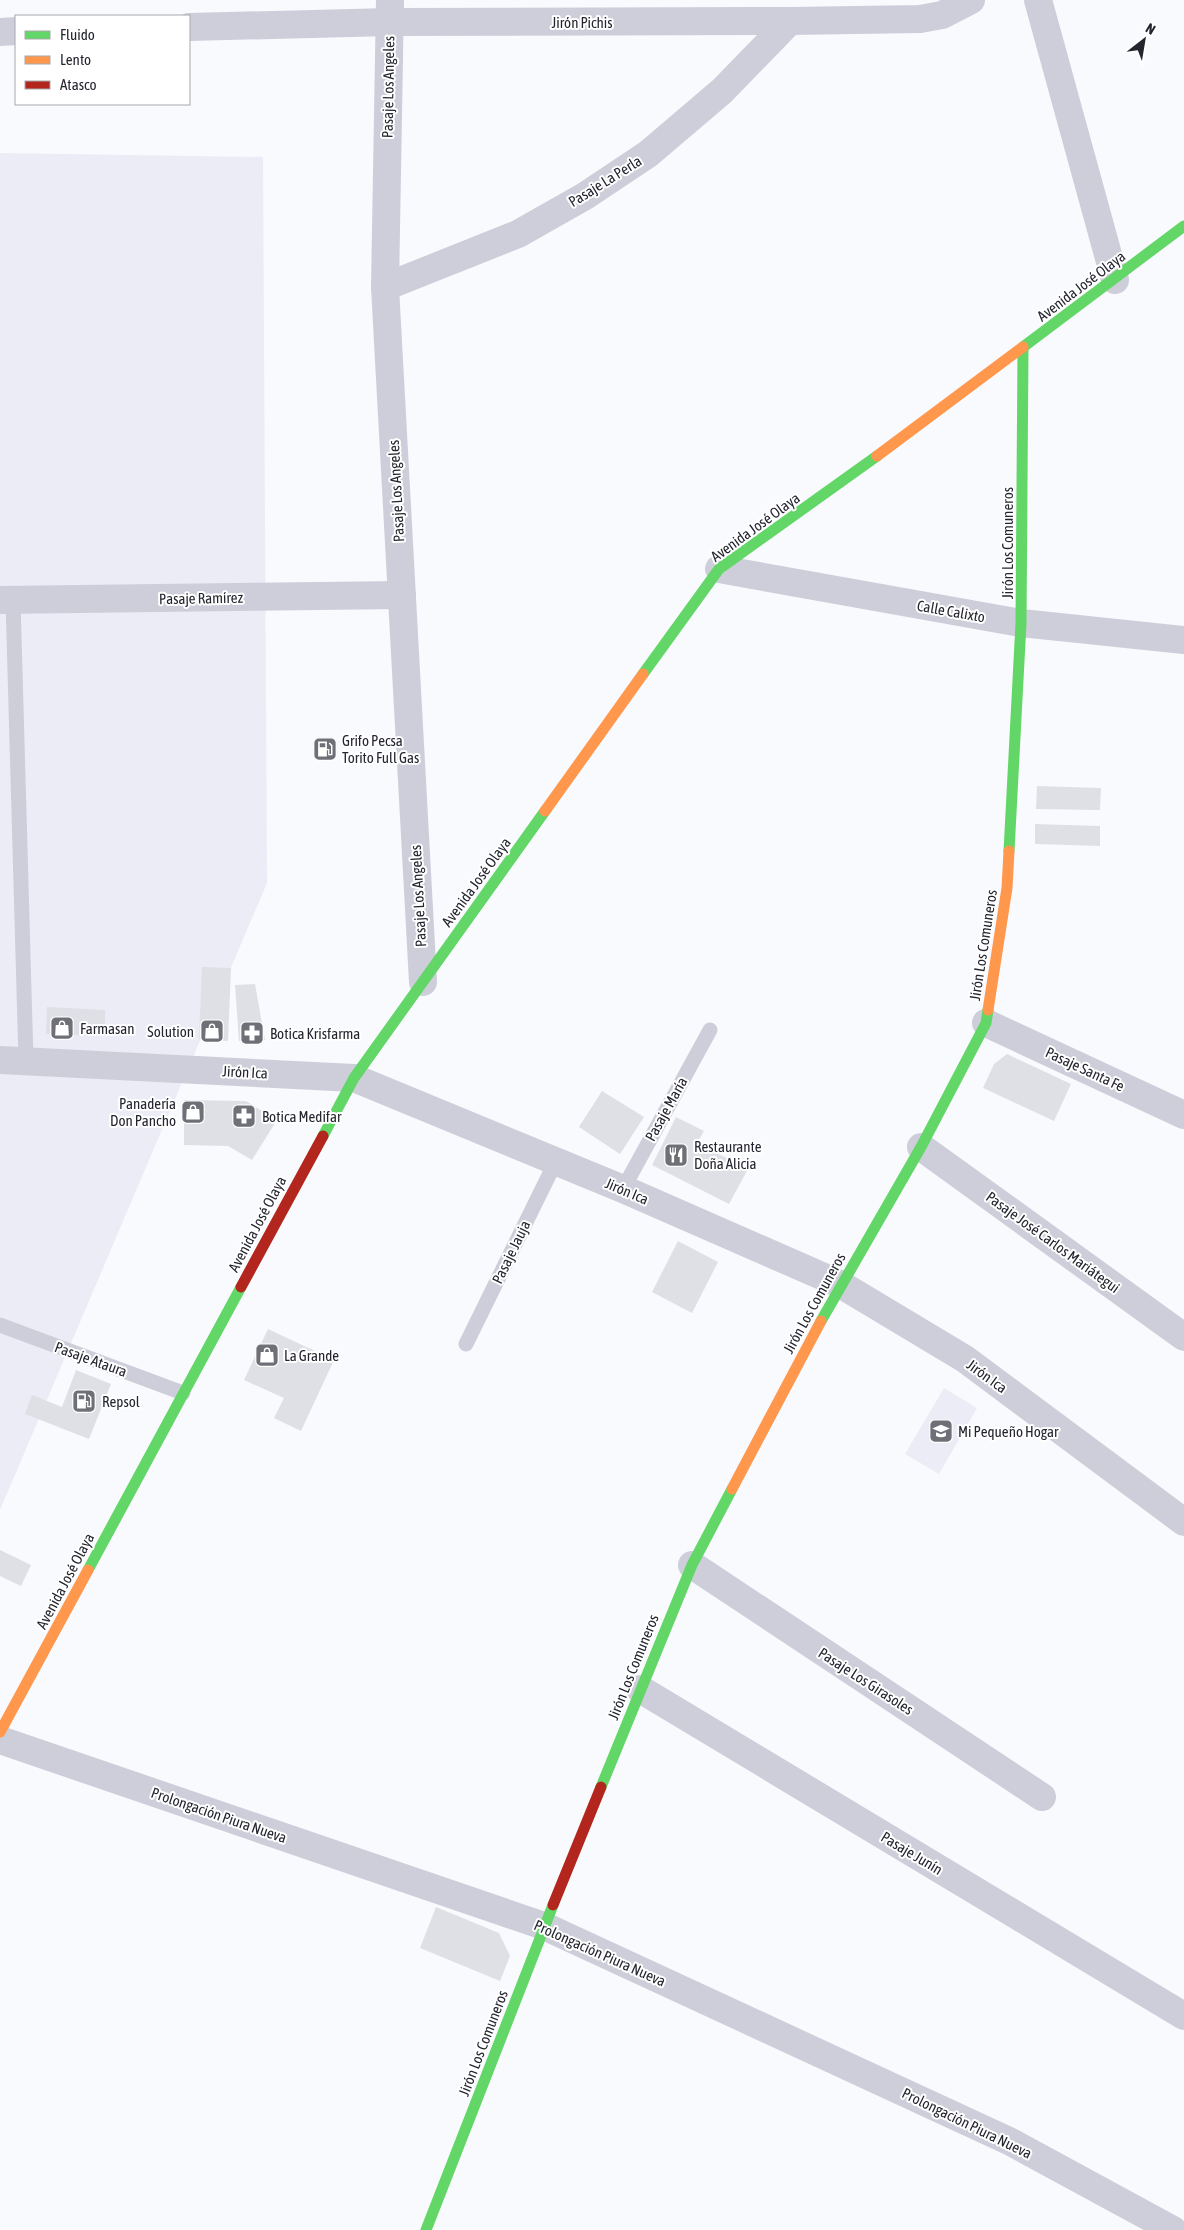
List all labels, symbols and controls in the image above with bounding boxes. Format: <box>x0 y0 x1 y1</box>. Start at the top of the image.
street label: Jirón Pichis <box>551 14 613 31</box>
legend <box>15 15 190 105</box>
north arrow <box>1119 15 1169 65</box>
text: N <box>1143 20 1158 38</box>
text: Fluido <box>60 26 95 43</box>
street label: Pasaje Los Angeles <box>379 36 397 138</box>
text: Lento <box>60 51 91 68</box>
text: Atasco <box>60 76 97 93</box>
street label: Pasaje La Perla <box>565 152 645 210</box>
street label: Avenida José Olaya <box>1034 247 1128 325</box>
street label: Pasaje Los Angeles <box>385 439 407 543</box>
street label: Jirón Los Comuneros <box>999 487 1016 599</box>
street label: Avenida José Olaya <box>707 489 803 565</box>
street label: Pasaje Ramírez <box>159 589 244 607</box>
street label: Calle Calixto <box>916 597 986 625</box>
place label: Grifo Pecsa Torito Full Gas <box>342 732 419 766</box>
fuel station icon: Grifo Pecsa Torito Full Gas <box>312 736 338 762</box>
street label: Avenida José Olaya <box>438 834 514 930</box>
street label: Pasaje Los Angeles <box>407 844 429 948</box>
street label: Jirón Los Comuneros <box>966 888 1000 1002</box>
shop icon: Farmasan <box>49 1015 75 1041</box>
shop icon: Solution <box>199 1018 225 1044</box>
place label: Farmasan <box>80 1020 134 1037</box>
pharmacy icon: Botica Krisfarma <box>239 1020 265 1046</box>
place label: Solution <box>147 1023 194 1040</box>
place label: Botica Krisfarma <box>270 1025 360 1042</box>
street label: Pasaje Santa Fe <box>1043 1043 1127 1095</box>
street label: Jirón Ica <box>222 1062 268 1082</box>
street label: Pasaje María <box>641 1074 691 1144</box>
place label: Panadería Don Pancho <box>110 1095 176 1129</box>
shop icon: Panadería Don Pancho <box>180 1099 206 1125</box>
pharmacy icon: Botica Medifar <box>231 1103 257 1129</box>
place label: Botica Medifar <box>262 1108 342 1125</box>
place label: Restaurante Doña Alicia <box>694 1138 762 1172</box>
restaurant icon: Restaurante Doña Alicia <box>663 1142 689 1168</box>
street label: Avenida José Olaya <box>225 1173 289 1275</box>
street label: Jirón Ica <box>603 1174 651 1208</box>
street label: Pasaje José Carlos Mariátegui <box>983 1188 1123 1296</box>
street label: Pasaje Jauja <box>488 1218 534 1286</box>
street label: Jirón Los Comuneros <box>779 1250 849 1356</box>
street label: Pasaje Ataura <box>53 1338 129 1380</box>
shop icon: La Grande <box>254 1342 280 1368</box>
place label: La Grande <box>284 1347 339 1364</box>
street label: Jirón Ica <box>964 1356 1010 1396</box>
fuel station icon: Repsol <box>71 1388 97 1414</box>
place label: Repsol <box>102 1393 140 1410</box>
school or university icon: Mi Pequeño Hogar <box>928 1418 954 1444</box>
place label: Mi Pequeño Hogar <box>958 1423 1059 1440</box>
street label: Avenida José Olaya <box>33 1530 97 1632</box>
street label: Jirón Los Comuneros <box>604 1612 662 1722</box>
street label: Pasaje Los Girasoles <box>815 1644 917 1718</box>
street label: Prolongación Piura Nueva <box>149 1784 289 1846</box>
street label: Pasaje Junín <box>878 1828 946 1878</box>
street label: Prolongación Piura Nueva <box>532 1916 668 1990</box>
street label: Jirón Los Comuneros <box>455 1988 511 2098</box>
street label: Prolongación Piura Nueva <box>899 2084 1035 2162</box>

